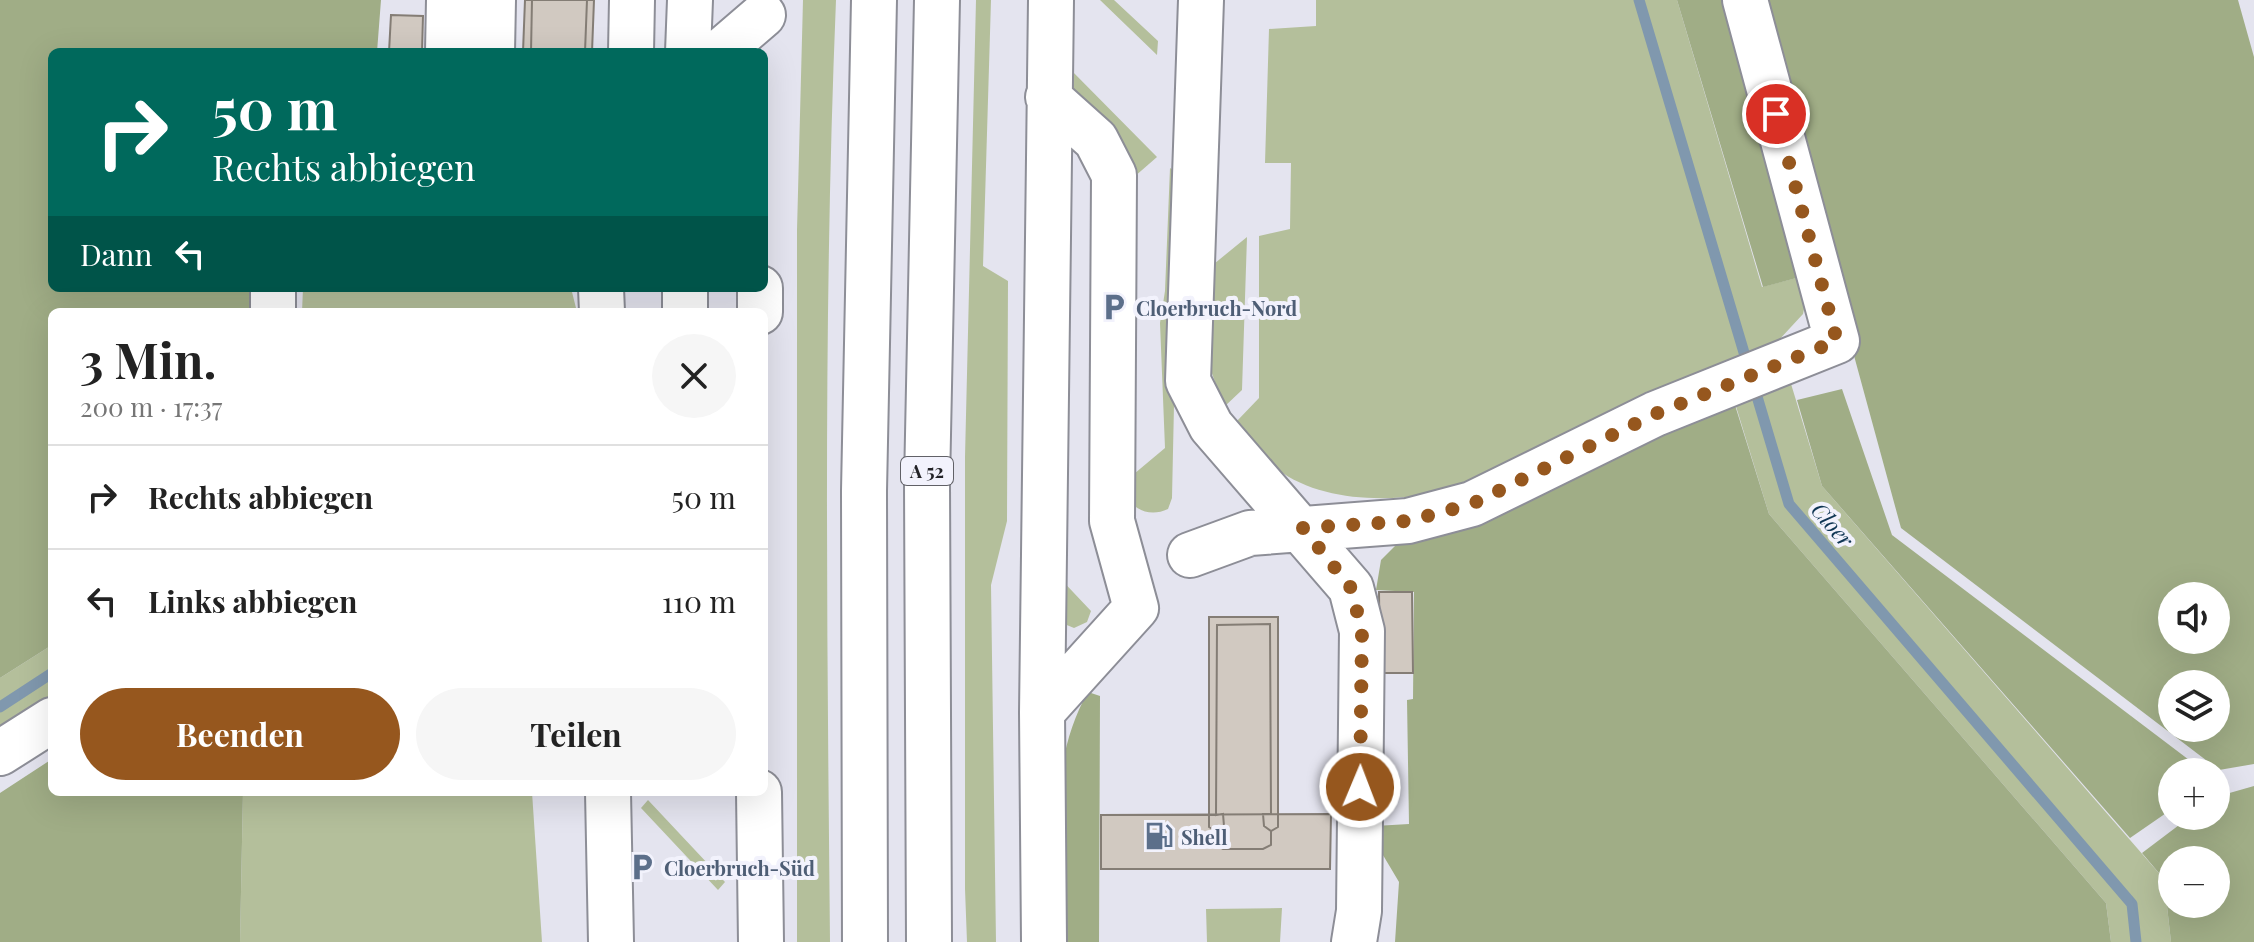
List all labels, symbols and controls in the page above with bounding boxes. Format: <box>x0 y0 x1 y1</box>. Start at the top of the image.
text: 50 m <box>212 70 338 145</box>
icon: right <box>80 80 184 184</box>
pin <box>1742 80 1810 148</box>
icon: arrive <box>1754 92 1798 136</box>
text: Rechts abbiegen <box>212 142 476 190</box>
icon: left <box>168 232 212 276</box>
text: Dann <box>80 234 152 274</box>
parking icon: Cloerbruch-Nord <box>1099 292 1129 322</box>
place label: Cloerbruch-Nord <box>1136 294 1297 321</box>
text: 3 Min. <box>80 327 216 391</box>
button: close <box>652 334 736 418</box>
text: 200 m · 17:37 <box>80 389 222 424</box>
road number: A 52 <box>901 457 953 485</box>
icon: right <box>80 475 124 519</box>
text: Rechts abbiegen <box>148 477 373 517</box>
text: 50 m <box>671 477 736 517</box>
water label: Cloer <box>1805 495 1861 553</box>
icon: left <box>80 579 124 623</box>
text: Links abbiegen <box>148 581 357 621</box>
text: 110 m <box>662 581 736 621</box>
map controls <box>2158 582 2230 918</box>
button: sound <box>2158 582 2230 654</box>
button: layers <box>2158 670 2230 742</box>
button: Beenden <box>80 688 400 780</box>
button: Teilen <box>416 688 736 780</box>
position arrow <box>1318 745 1402 829</box>
button: + <box>2158 758 2230 830</box>
fuel station icon: Shell <box>1144 821 1174 851</box>
place label: Shell <box>1181 823 1227 850</box>
button: − <box>2158 846 2230 918</box>
parking icon: Cloerbruch-Süd <box>627 852 657 882</box>
place label: Cloerbruch-Süd <box>664 854 815 881</box>

